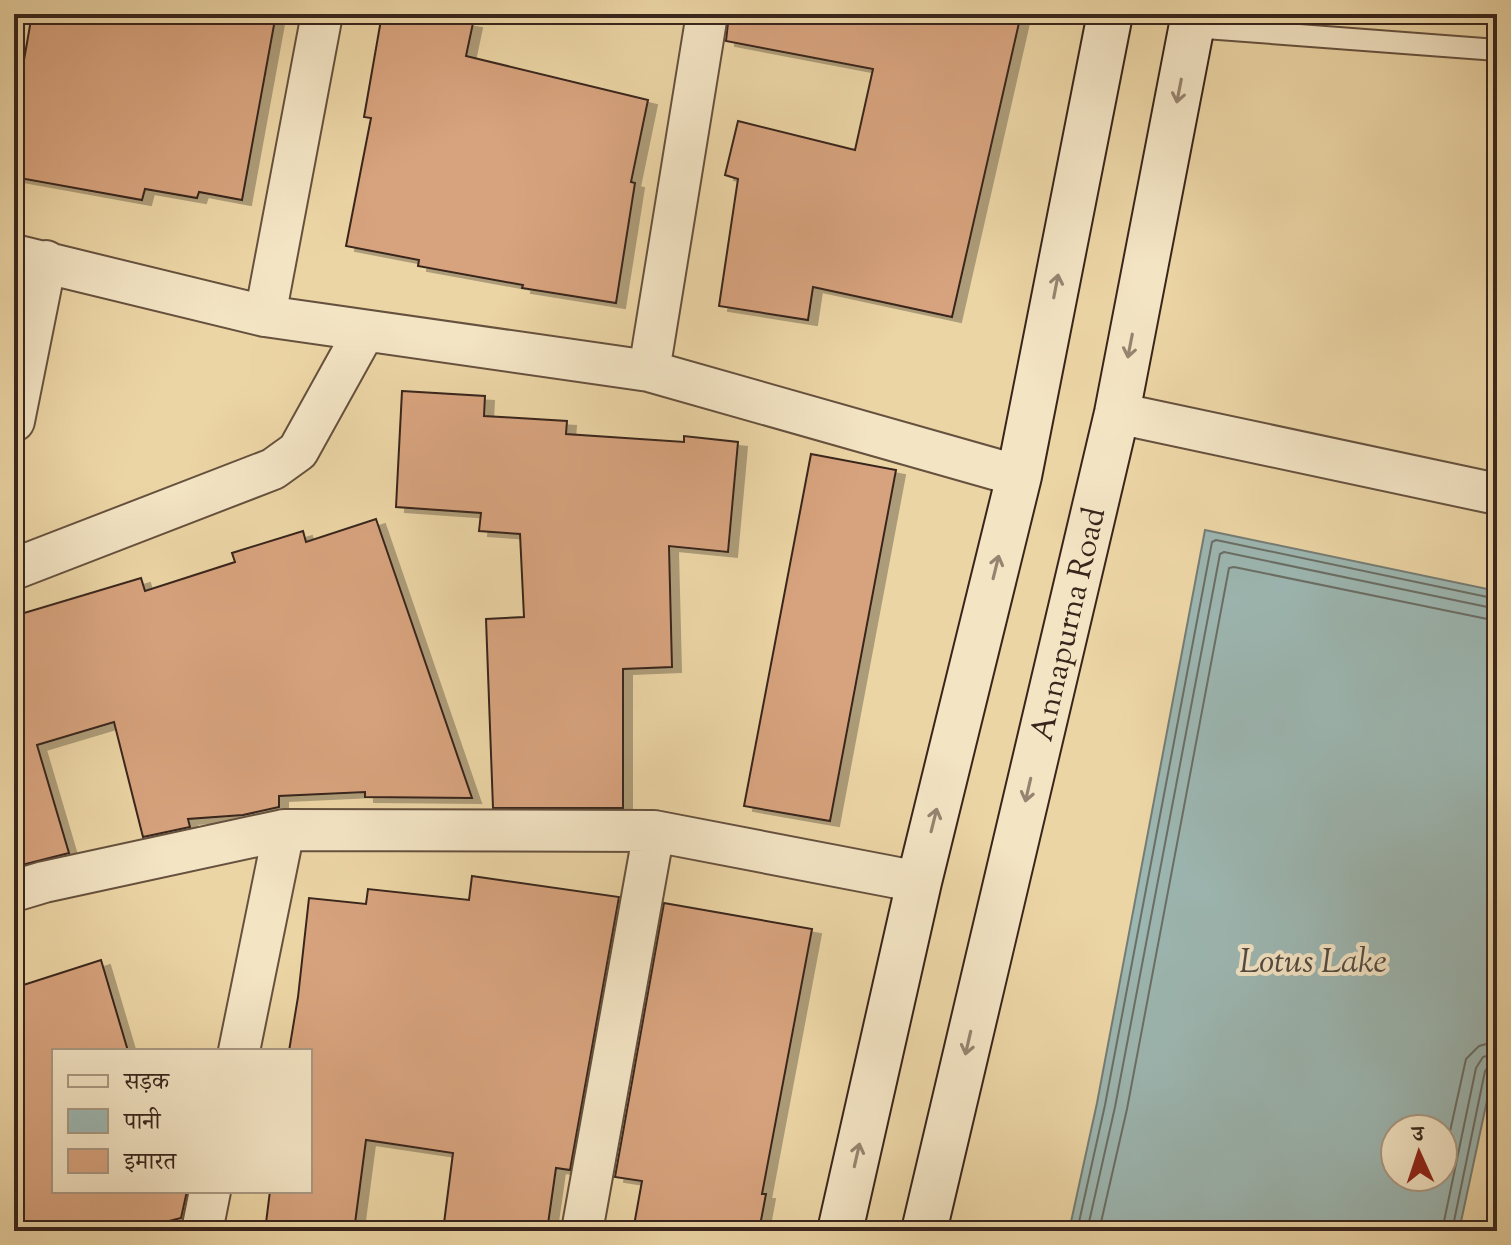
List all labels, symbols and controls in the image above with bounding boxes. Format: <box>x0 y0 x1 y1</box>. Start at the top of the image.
one-way arrow <box>1171 77 1186 103</box>
one-way arrow <box>1050 273 1065 299</box>
one-way arrow <box>1122 333 1137 358</box>
street label: Annapurna Road <box>1021 503 1119 746</box>
one-way arrow <box>990 555 1005 581</box>
one-way arrow <box>1020 777 1035 803</box>
one-way arrow <box>927 807 942 833</box>
water label: Lotus Lake <box>1239 939 1387 988</box>
one-way arrow <box>960 1030 975 1056</box>
legend <box>52 1049 312 1193</box>
text: सड़क <box>123 1066 171 1100</box>
text: पानी <box>123 1106 162 1140</box>
north arrow <box>1379 1113 1459 1193</box>
text: उ <box>1410 1120 1426 1152</box>
one-way arrow <box>850 1143 865 1168</box>
text: इमारत <box>123 1146 177 1180</box>

